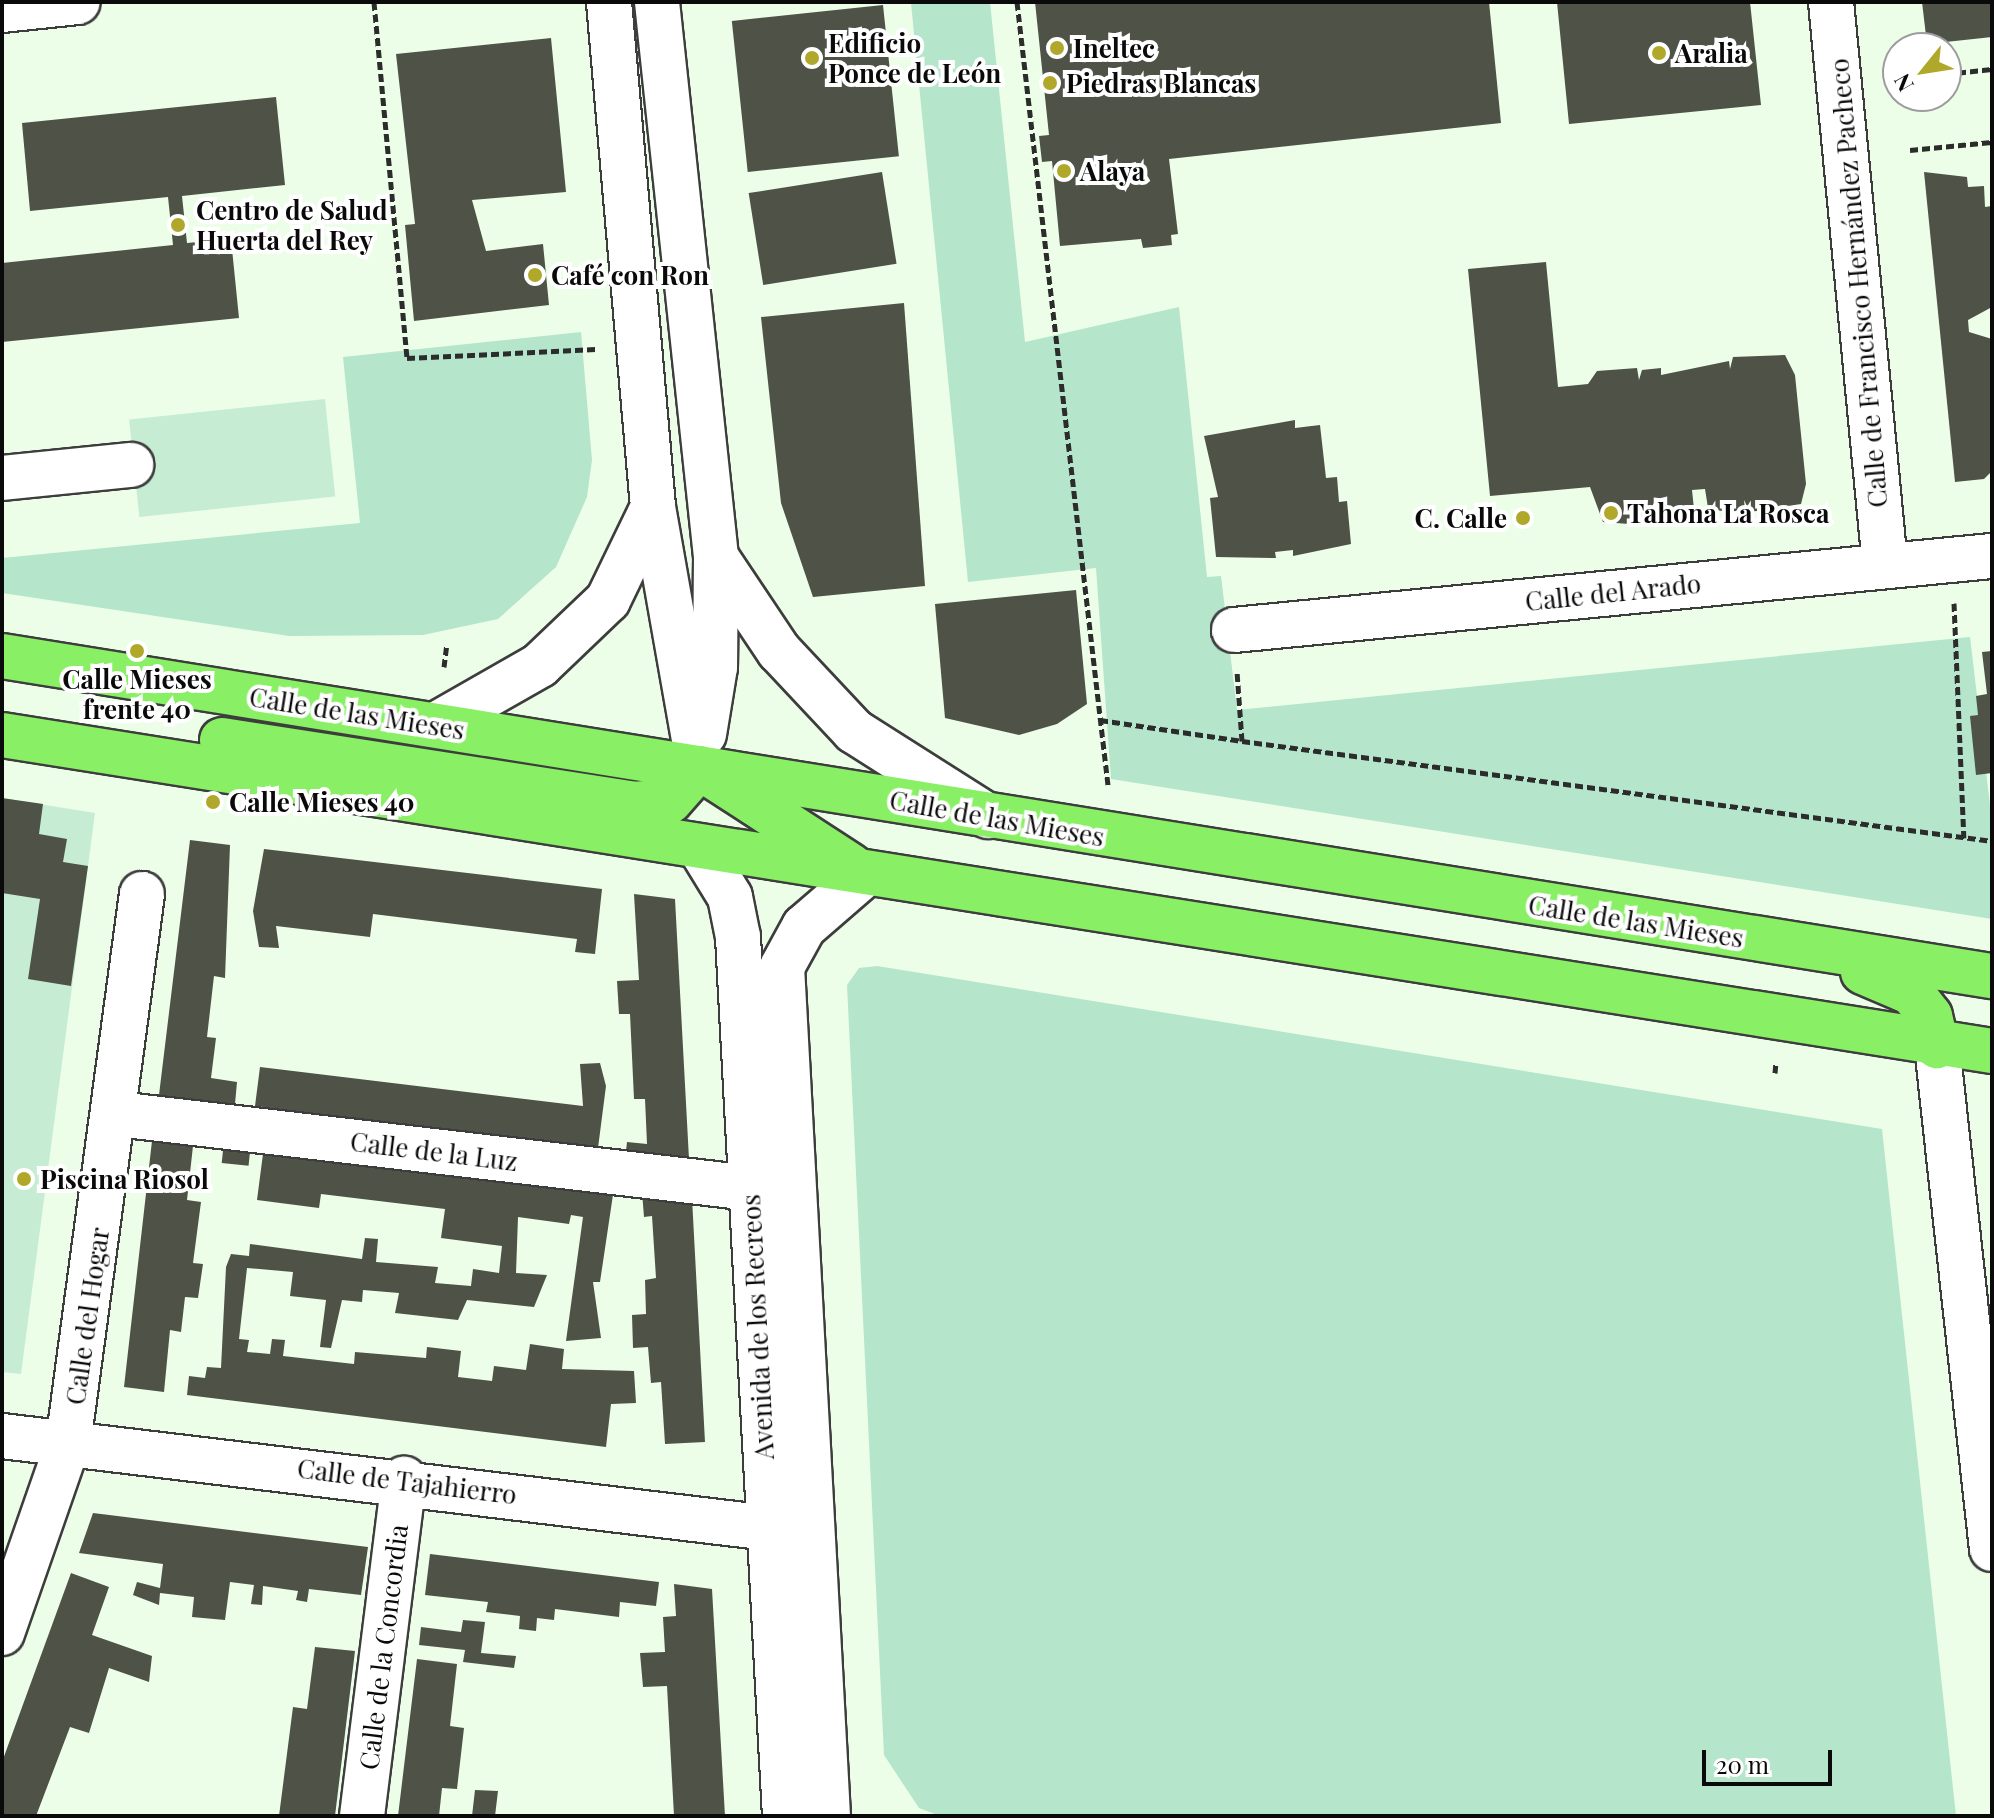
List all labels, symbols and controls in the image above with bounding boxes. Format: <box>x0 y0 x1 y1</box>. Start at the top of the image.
place label: Edificio Ponce de León <box>828 27 1001 88</box>
place label: Ineltec <box>1073 32 1155 64</box>
north arrow <box>1882 32 1962 112</box>
place label: Aralia <box>1675 37 1748 69</box>
marker: Ineltec <box>1048 39 1066 57</box>
marker: Aralia <box>1650 44 1668 62</box>
marker: Edificio Ponce de León <box>803 49 821 67</box>
street label: Calle de Francisco Hernández Pacheco <box>1823 57 1893 509</box>
place label: Piedras Blancas <box>1066 67 1256 99</box>
text: N <box>1886 69 1920 97</box>
marker: Piedras Blancas <box>1041 74 1059 92</box>
place label: Alaya <box>1080 155 1145 187</box>
marker: Alaya <box>1055 162 1073 180</box>
place label: Centro de Salud Huerta del Rey <box>196 194 388 256</box>
marker: Centro de Salud Huerta del Rey <box>167 214 189 236</box>
place label: Café con Ron <box>551 259 709 291</box>
marker: Café con Ron <box>526 266 544 284</box>
place label: Tahona La Rosca <box>1627 497 1830 529</box>
place label: C. Calle <box>1415 502 1507 534</box>
marker: Tahona La Rosca <box>1602 504 1620 522</box>
marker: C. Calle <box>1514 509 1532 527</box>
street label: Calle del Arado <box>1523 567 1703 617</box>
marker: Calle Mieses frente 40 <box>128 642 146 660</box>
place label: Calle Mieses frente 40 <box>62 663 212 724</box>
street label: Calle de las Mieses <box>247 681 467 745</box>
street label: Calle de las Mieses <box>887 784 1107 852</box>
place label: Calle Mieses 40 <box>229 786 415 818</box>
marker: Calle Mieses 40 <box>204 793 222 811</box>
street label: Calle de las Mieses <box>1526 889 1746 953</box>
street label: Calle de la Luz <box>348 1125 520 1177</box>
place label: Piscina Riosol <box>40 1163 209 1195</box>
marker: Piscina Riosol <box>15 1170 33 1188</box>
street label: Avenida de los Recreos <box>734 1193 780 1461</box>
street label: Calle del Hogar <box>59 1225 115 1407</box>
street label: Calle de Tajahierro <box>295 1452 519 1510</box>
street label: Calle de la Concordia <box>352 1522 414 1772</box>
scale bar <box>1706 1734 1836 1784</box>
text: 20 m <box>1716 1748 1769 1780</box>

